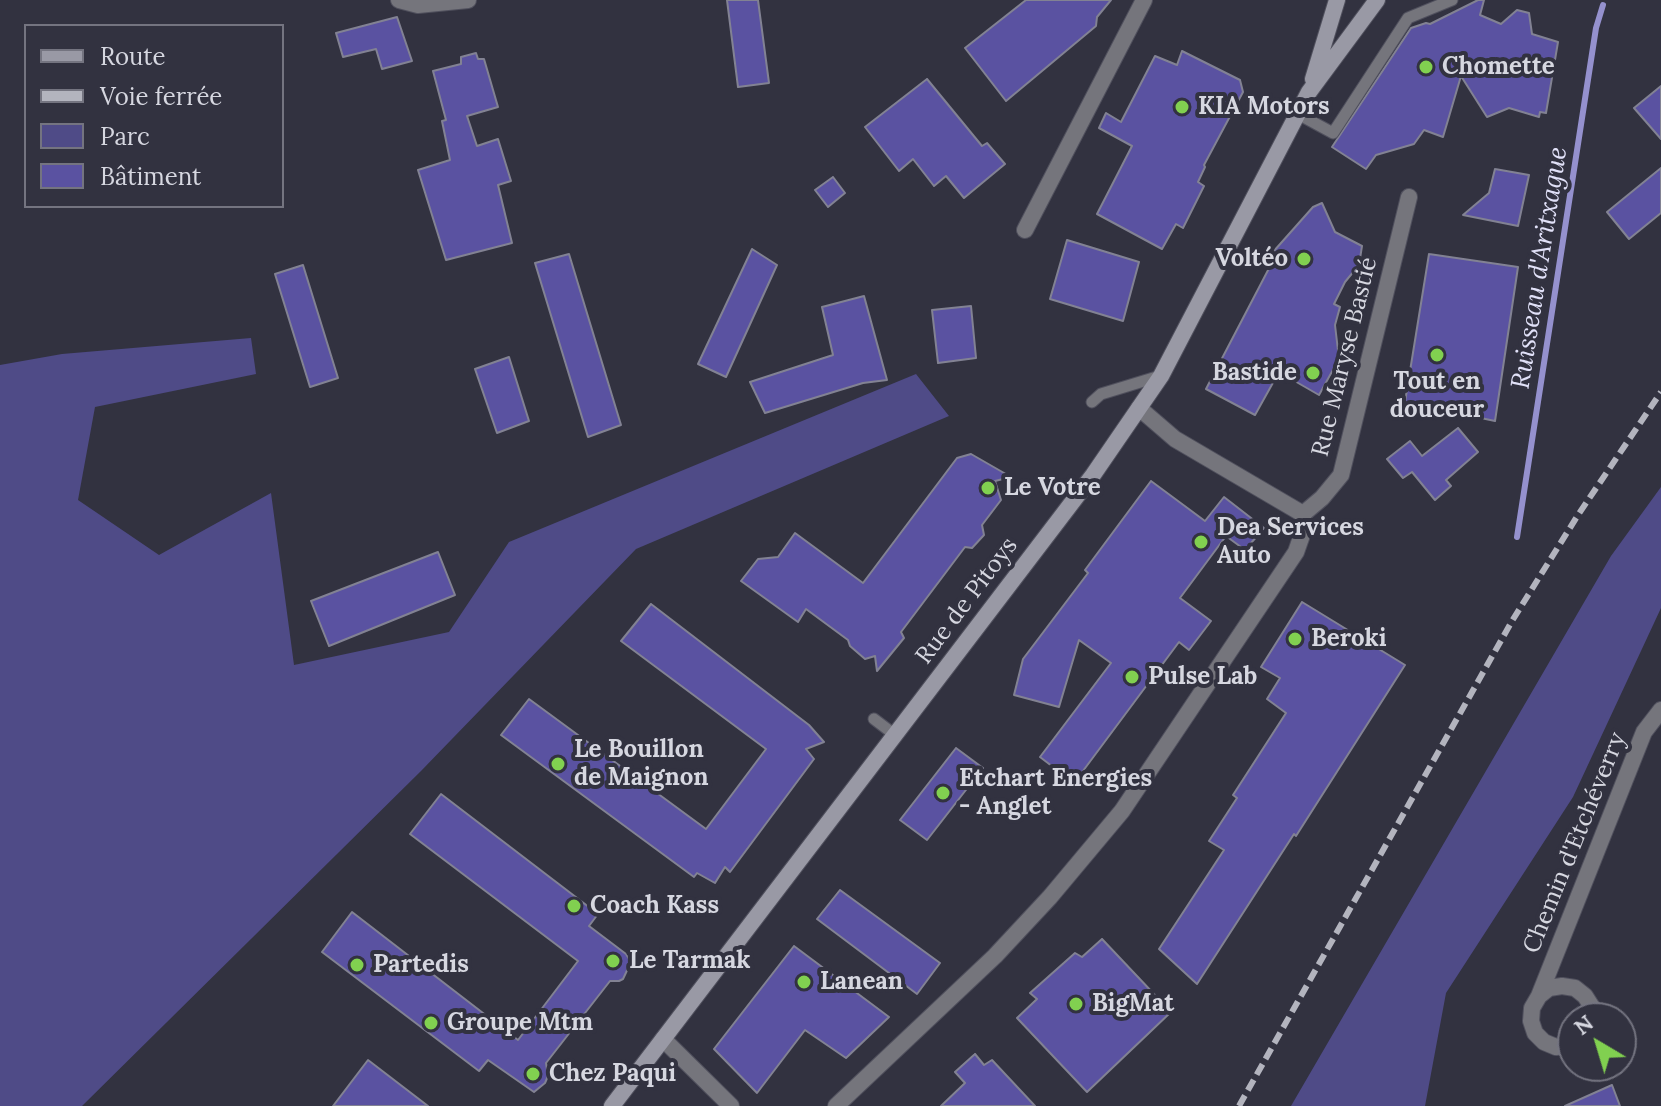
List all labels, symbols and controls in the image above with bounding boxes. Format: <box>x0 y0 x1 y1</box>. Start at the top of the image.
legend <box>24 24 284 208</box>
text: Route <box>100 41 166 72</box>
place label: Chomette <box>1442 53 1555 81</box>
marker: Chomette <box>1417 58 1435 76</box>
text: Voie ferrée <box>100 81 222 112</box>
place label: KIA Motors <box>1198 93 1330 121</box>
marker: KIA Motors <box>1173 98 1191 116</box>
text: Parc <box>100 121 150 152</box>
water label: Ruisseau d'Aritxague <box>1505 145 1575 391</box>
text: Bâtiment <box>100 161 201 192</box>
place label: Voltéo <box>1216 245 1288 273</box>
marker: Voltéo <box>1295 250 1313 268</box>
street label: Rue Maryse Bastié <box>1306 254 1384 460</box>
marker: Tout en douceur <box>1428 346 1446 364</box>
place label: Bastide <box>1212 359 1297 387</box>
marker: Bastide <box>1304 364 1322 382</box>
place label: Tout en douceur <box>1390 368 1484 424</box>
place label: Le Votre <box>1004 474 1101 502</box>
marker: Le Votre <box>979 479 997 497</box>
place label: Dea Services Auto <box>1217 514 1364 570</box>
street label: Rue de Pitoys <box>910 532 1024 670</box>
marker: Dea Services Auto <box>1192 533 1210 551</box>
place label: Beroki <box>1311 625 1387 653</box>
marker: Beroki <box>1286 630 1304 648</box>
place label: Pulse Lab <box>1148 663 1257 691</box>
marker: Pulse Lab <box>1123 668 1141 686</box>
street label: Chemin d'Etchéverry <box>1518 728 1632 958</box>
place label: Le Bouillon de Maignon <box>574 736 709 792</box>
marker: Le Bouillon de Maignon <box>549 755 567 773</box>
place label: Etchart Energies - Anglet <box>959 765 1152 821</box>
marker: Etchart Energies - Anglet <box>934 784 952 802</box>
place label: Coach Kass <box>590 892 719 920</box>
marker: Coach Kass <box>565 897 583 915</box>
place label: Le Tarmak <box>629 947 751 975</box>
place label: Partedis <box>373 951 469 979</box>
marker: Le Tarmak <box>604 952 622 970</box>
marker: Partedis <box>348 956 366 974</box>
place label: Lanean <box>820 968 903 996</box>
marker: Lanean <box>795 973 813 991</box>
place label: BigMat <box>1092 990 1174 1018</box>
marker: BigMat <box>1067 995 1085 1013</box>
north arrow <box>1557 1002 1637 1082</box>
text: N <box>1568 1008 1599 1041</box>
place label: Groupe Mtm <box>447 1009 593 1037</box>
marker: Groupe Mtm <box>422 1014 440 1032</box>
place label: Chez Paqui <box>549 1060 676 1088</box>
marker: Chez Paqui <box>524 1065 542 1083</box>

